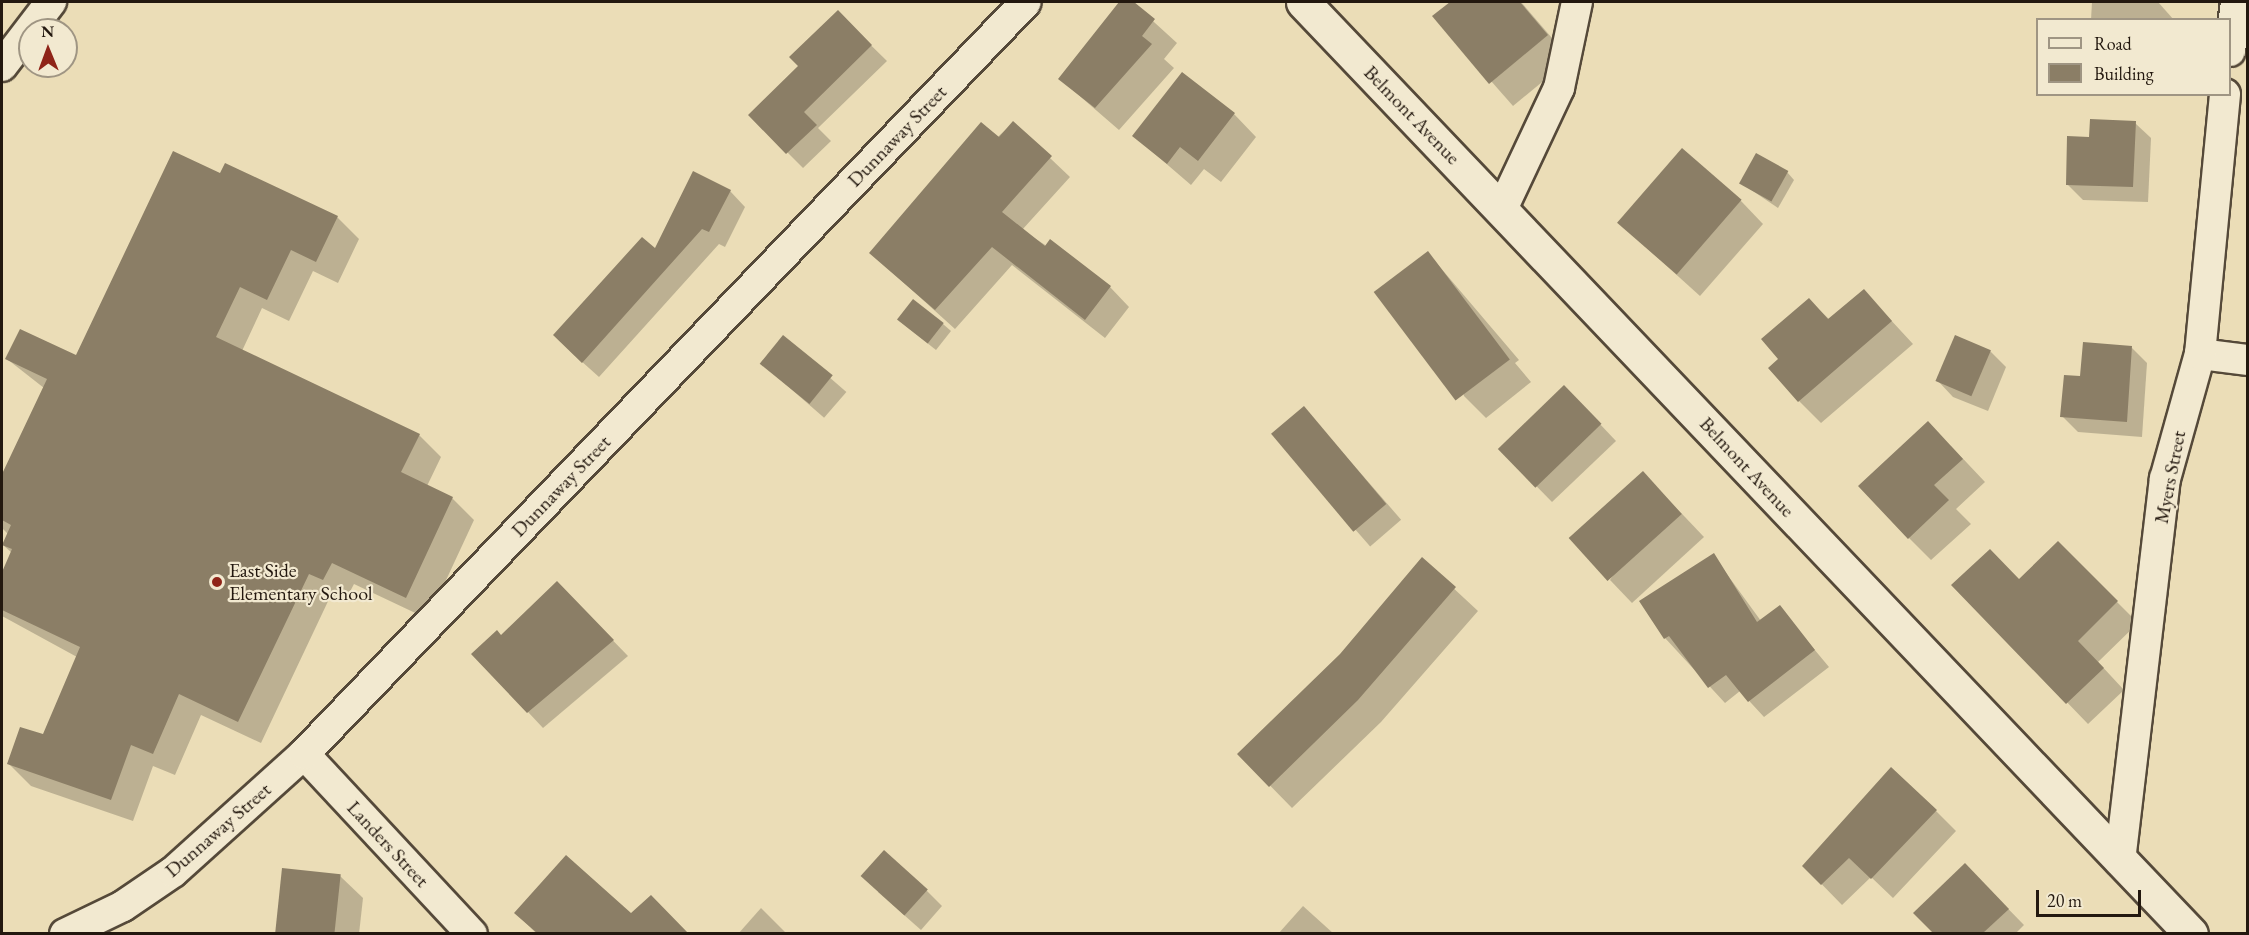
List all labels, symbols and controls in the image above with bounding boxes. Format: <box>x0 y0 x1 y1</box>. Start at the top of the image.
north arrow <box>18 18 78 78</box>
legend <box>2036 18 2231 96</box>
text: N <box>41 21 54 42</box>
text: Road <box>2094 32 2132 55</box>
street label: Belmont Avenue <box>1359 61 1465 169</box>
text: Building <box>2094 62 2154 85</box>
street label: Dunnaway Street <box>842 80 952 192</box>
street label: Belmont Avenue <box>1695 412 1799 522</box>
street label: Myers Street <box>2149 428 2191 526</box>
street label: Dunnaway Street <box>506 430 616 542</box>
place label: East Side Elementary School <box>229 558 373 605</box>
marker: East Side Elementary School <box>210 575 224 589</box>
street label: Dunnaway Street <box>160 778 276 882</box>
street label: Landers Street <box>342 796 434 892</box>
scale bar <box>2039 878 2144 916</box>
text: 20 m <box>2047 889 2082 912</box>

